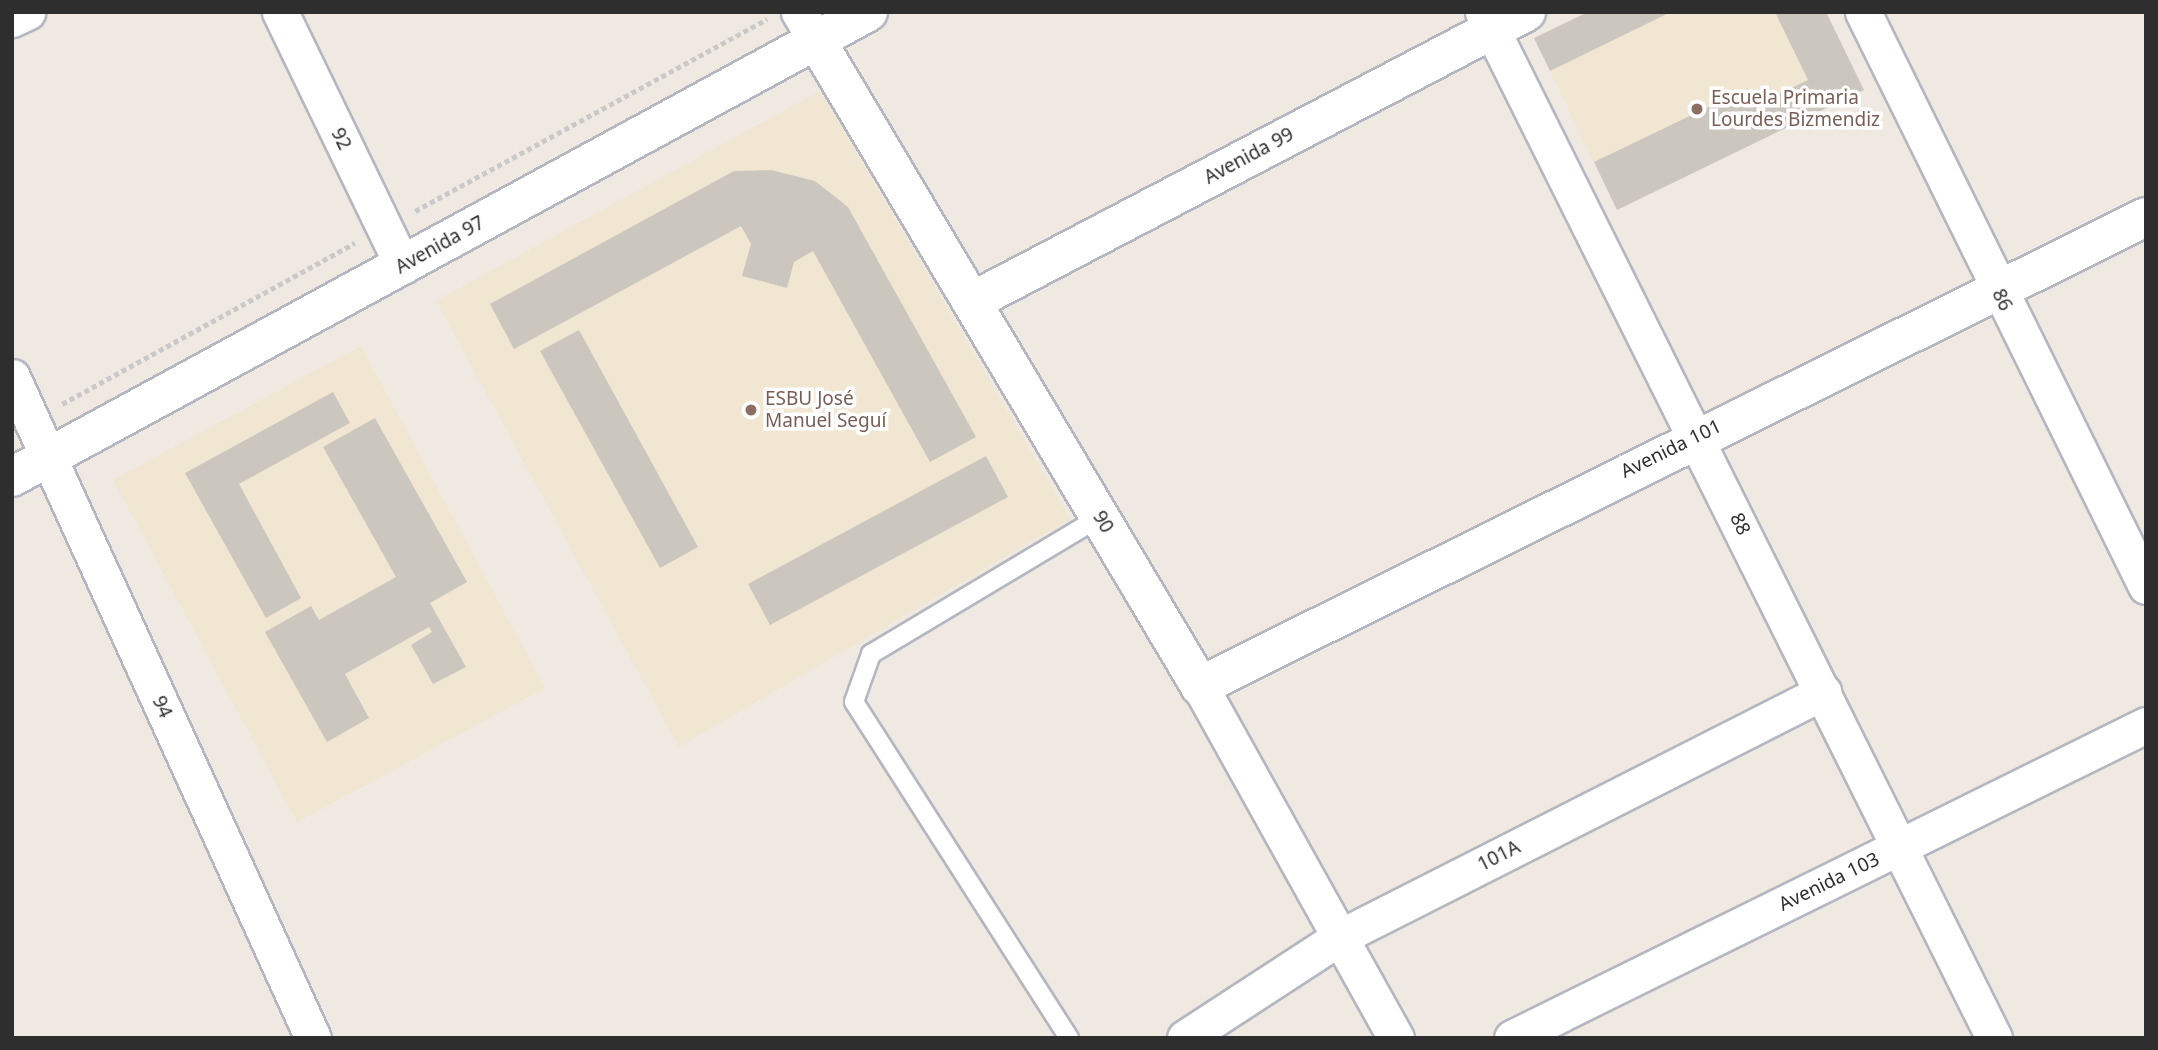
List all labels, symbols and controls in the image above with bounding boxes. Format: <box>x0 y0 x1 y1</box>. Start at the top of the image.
place label: Escuela Primaria Lourdes Bizmendiz <box>1711 87 1880 131</box>
marker: Escuela Primaria Lourdes Bizmendiz <box>1689 101 1705 117</box>
street label: Avenida 99 <box>1200 123 1298 189</box>
street label: 92 <box>326 124 356 154</box>
street label: Avenida 97 <box>392 211 488 279</box>
street label: 86 <box>1987 285 2017 315</box>
place label: ESBU José Manuel Seguí <box>765 388 886 432</box>
marker: ESBU José Manuel Seguí <box>743 402 759 418</box>
street label: Avenida 101 <box>1617 415 1725 483</box>
street label: 90 <box>1088 507 1118 537</box>
street label: 88 <box>1725 509 1755 539</box>
street label: 94 <box>147 692 177 722</box>
street label: 101A <box>1474 836 1524 876</box>
street label: Avenida 103 <box>1775 848 1883 916</box>

